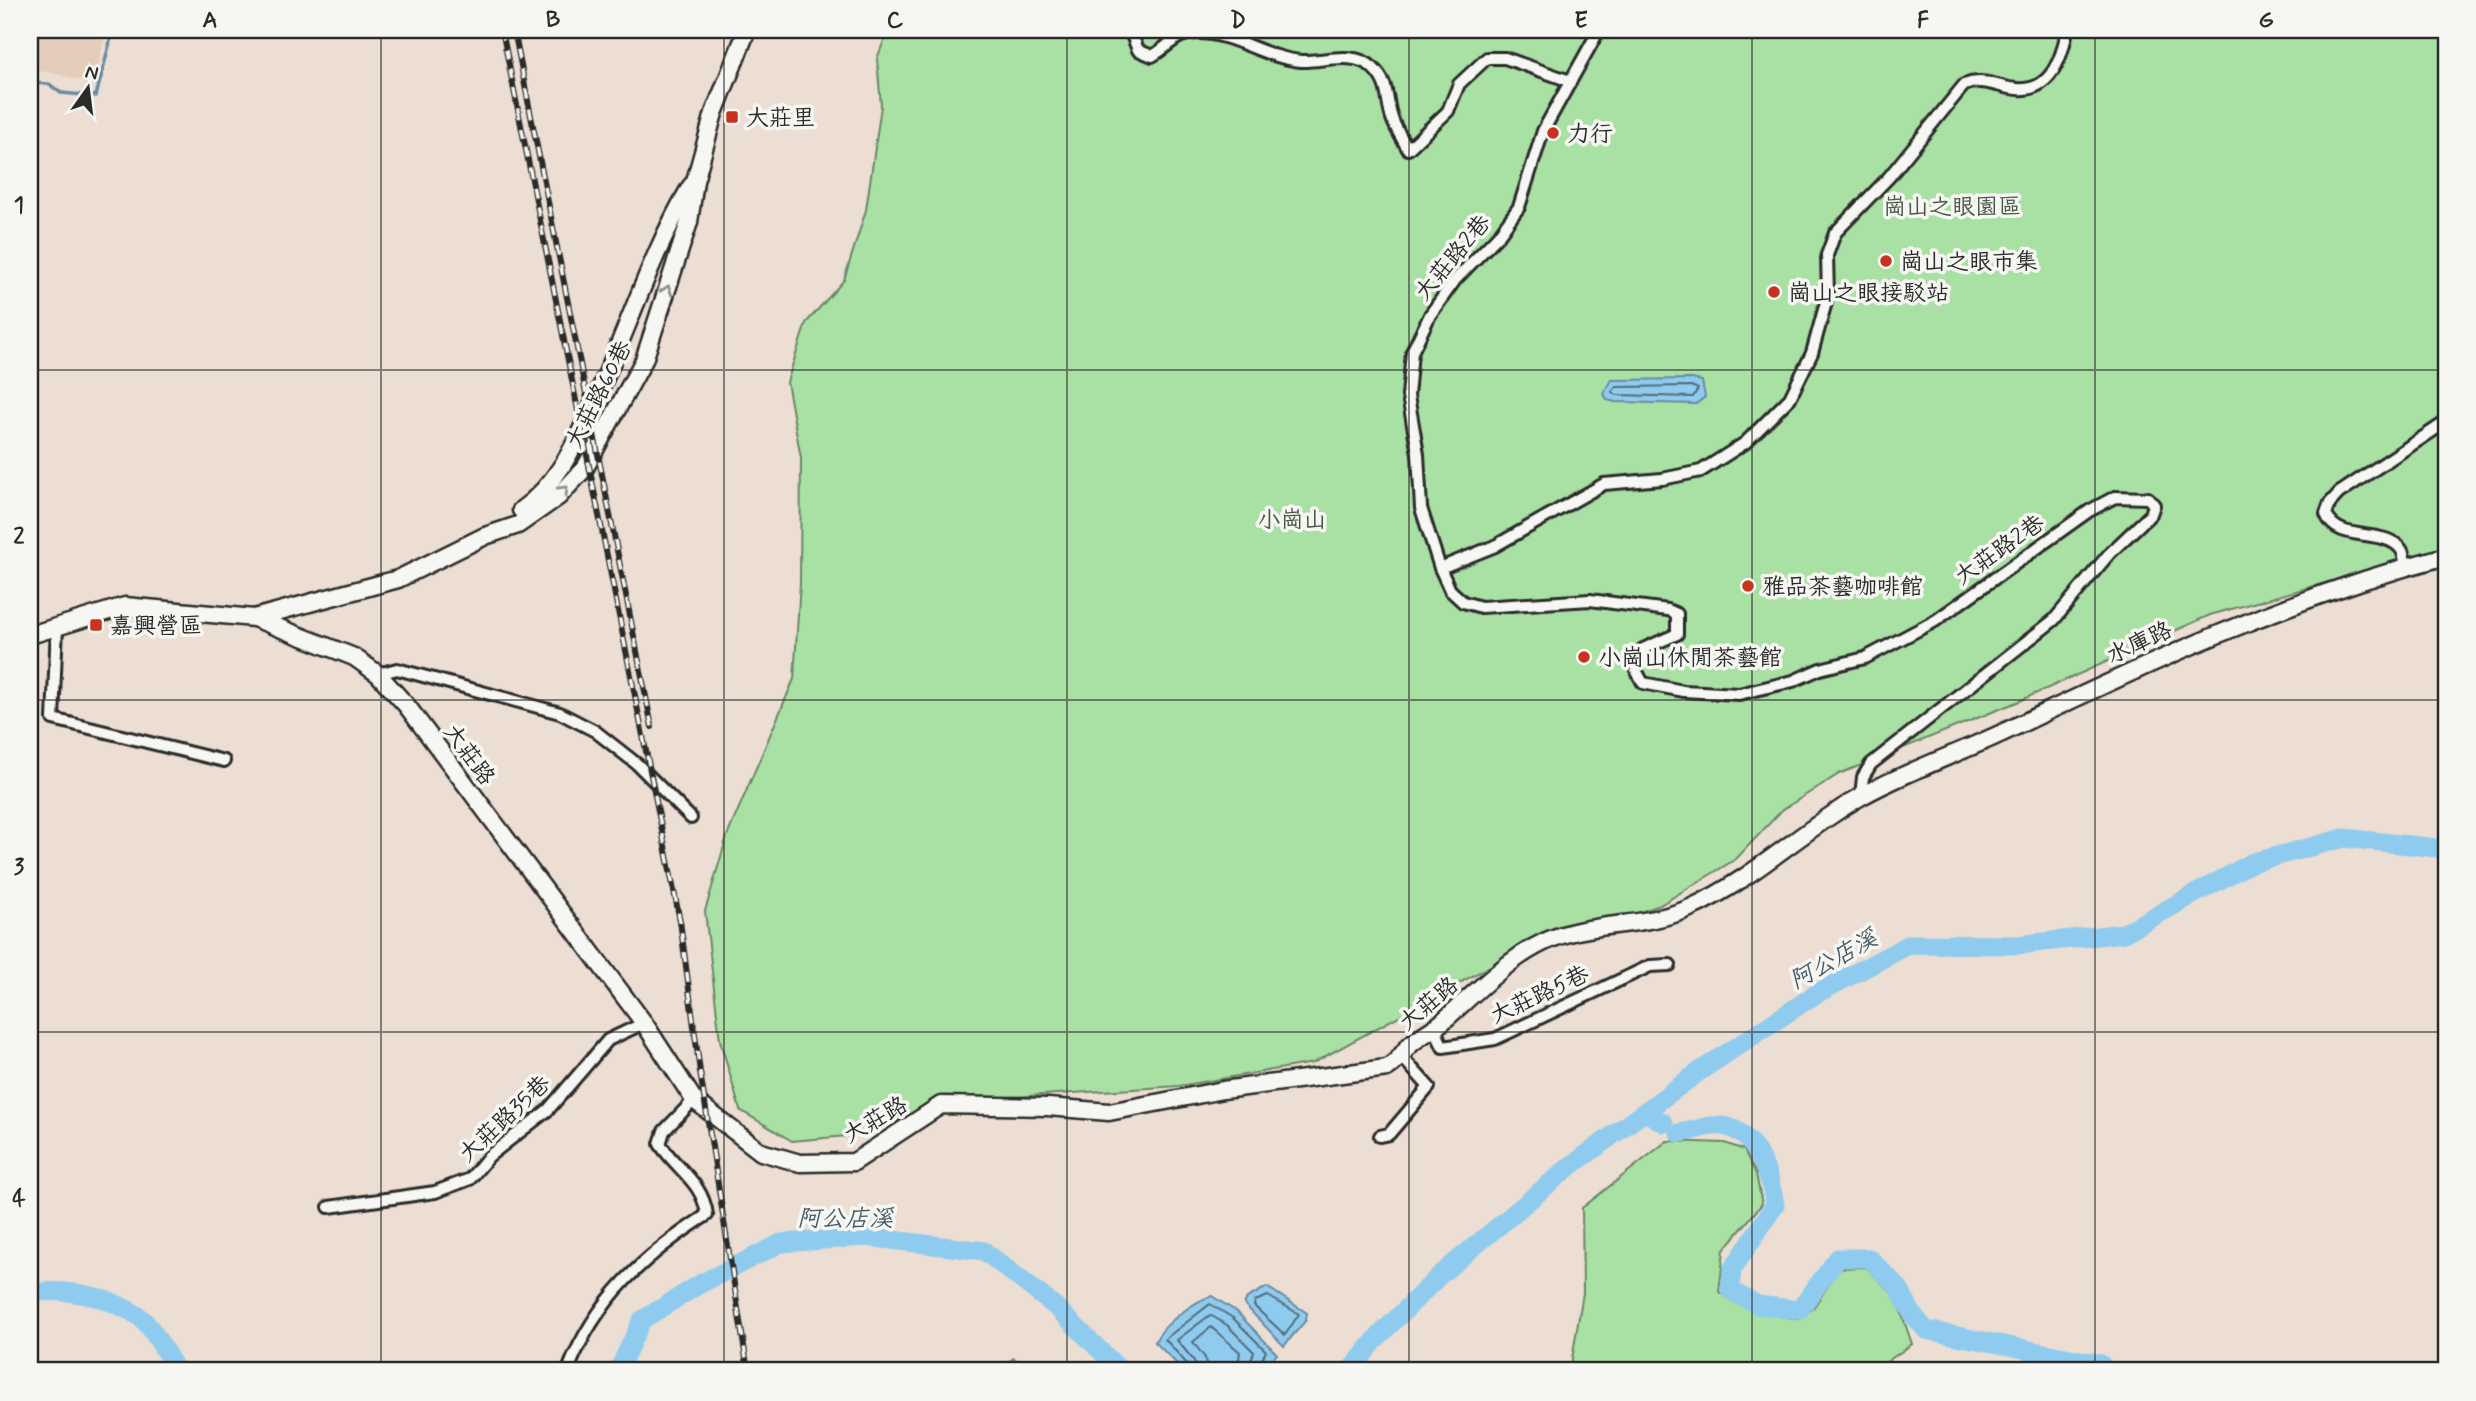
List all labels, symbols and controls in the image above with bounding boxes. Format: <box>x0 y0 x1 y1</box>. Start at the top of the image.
text: A <box>202 6 218 36</box>
text: B <box>546 6 561 36</box>
text: C <box>887 6 904 36</box>
text: D <box>1230 6 1246 36</box>
text: E <box>1574 6 1588 36</box>
text: F <box>1917 6 1929 36</box>
text: G <box>2258 6 2274 36</box>
north arrow <box>52 52 122 122</box>
text: N <box>83 59 101 87</box>
place label: 大莊里 <box>746 104 815 134</box>
marker: 大莊里 <box>724 109 740 125</box>
place label: 力行 <box>1567 120 1613 150</box>
marker: 力行 <box>1545 125 1561 141</box>
text: 1 <box>14 191 24 221</box>
park label: 崗山之眼園區 <box>1883 193 2021 223</box>
street label: 大莊路2巷 <box>1409 208 1499 307</box>
place label: 崗山之眼市集 <box>1900 248 2038 278</box>
marker: 崗山之眼市集 <box>1878 253 1894 269</box>
place label: 崗山之眼接駁站 <box>1788 279 1949 309</box>
one-way arrow <box>659 284 673 297</box>
marker: 崗山之眼接駁站 <box>1766 284 1782 300</box>
street label: 大莊路60巷 <box>560 335 640 454</box>
one-way arrow <box>556 486 568 498</box>
park label: 小崗山 <box>1258 506 1327 536</box>
street label: 大莊路2巷 <box>1949 508 2052 593</box>
text: 2 <box>13 522 25 552</box>
place label: 雅品茶藝咖啡館 <box>1762 573 1923 603</box>
marker: 雅品茶藝咖啡館 <box>1740 578 1756 594</box>
place label: 嘉興營區 <box>110 612 202 642</box>
street label: 水庫路 <box>2102 616 2177 672</box>
marker: 嘉興營區 <box>88 617 104 633</box>
place label: 小崗山休閒茶藝館 <box>1598 644 1782 674</box>
marker: 小崗山休閒茶藝館 <box>1576 649 1592 665</box>
street label: 大莊路 <box>436 718 501 792</box>
text: 3 <box>14 853 25 883</box>
water label: 阿公店溪 <box>1784 923 1885 997</box>
street label: 大莊路5巷 <box>1486 959 1595 1032</box>
street label: 大莊路 <box>1393 971 1465 1038</box>
street label: 大莊路35巷 <box>453 1069 558 1170</box>
street label: 大莊路 <box>839 1090 913 1151</box>
text: 4 <box>12 1184 26 1214</box>
water label: 阿公店溪 <box>797 1204 895 1235</box>

